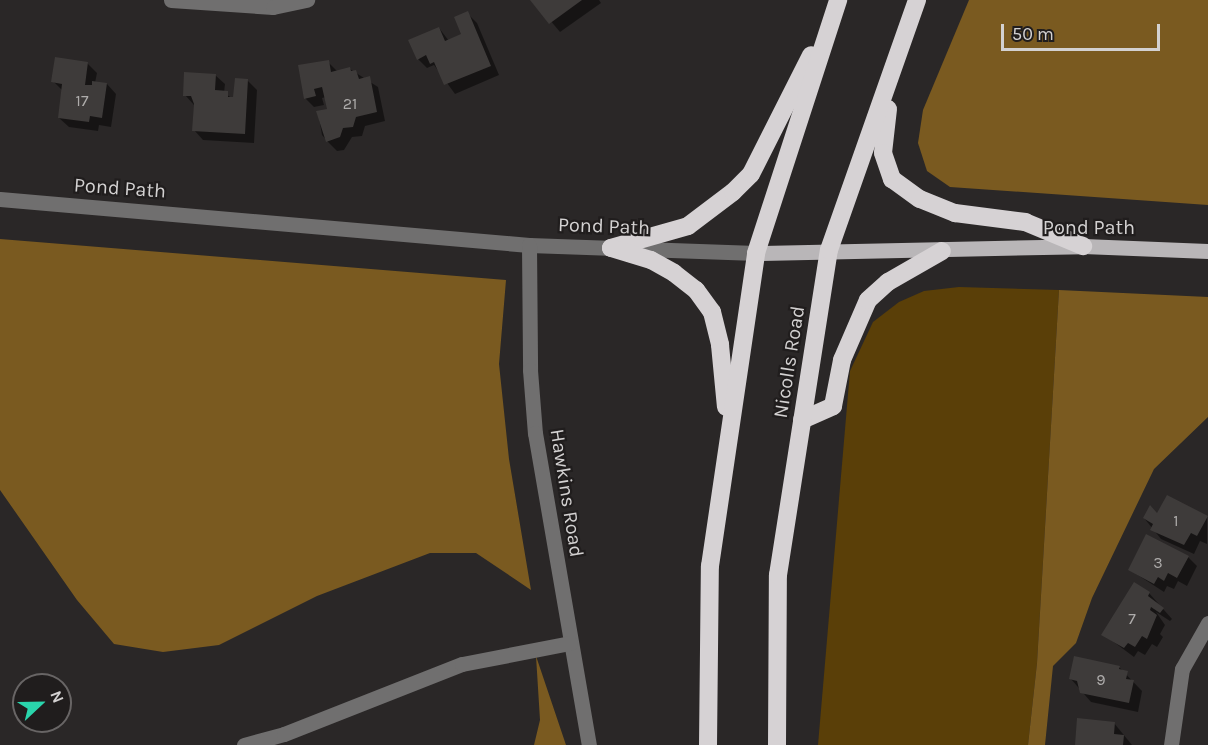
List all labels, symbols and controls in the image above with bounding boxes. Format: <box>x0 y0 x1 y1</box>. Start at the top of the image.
scale bar <box>1004 12 1163 50</box>
text: 50 m <box>1012 23 1054 45</box>
house number: 17 <box>76 91 88 111</box>
house number: 21 <box>343 94 357 114</box>
street label: Pond Path <box>73 173 167 203</box>
street label: Pond Path <box>557 212 651 240</box>
street label: Pond Path <box>1043 215 1135 239</box>
street label: Nicolls Road <box>768 304 810 420</box>
street label: Hawkins Road <box>545 427 589 559</box>
house number: 1 <box>1173 511 1179 531</box>
house number: 3 <box>1153 553 1163 573</box>
house number: 7 <box>1128 609 1136 629</box>
house number: 9 <box>1096 670 1106 690</box>
north arrow <box>12 673 72 733</box>
text: N <box>46 688 68 706</box>

